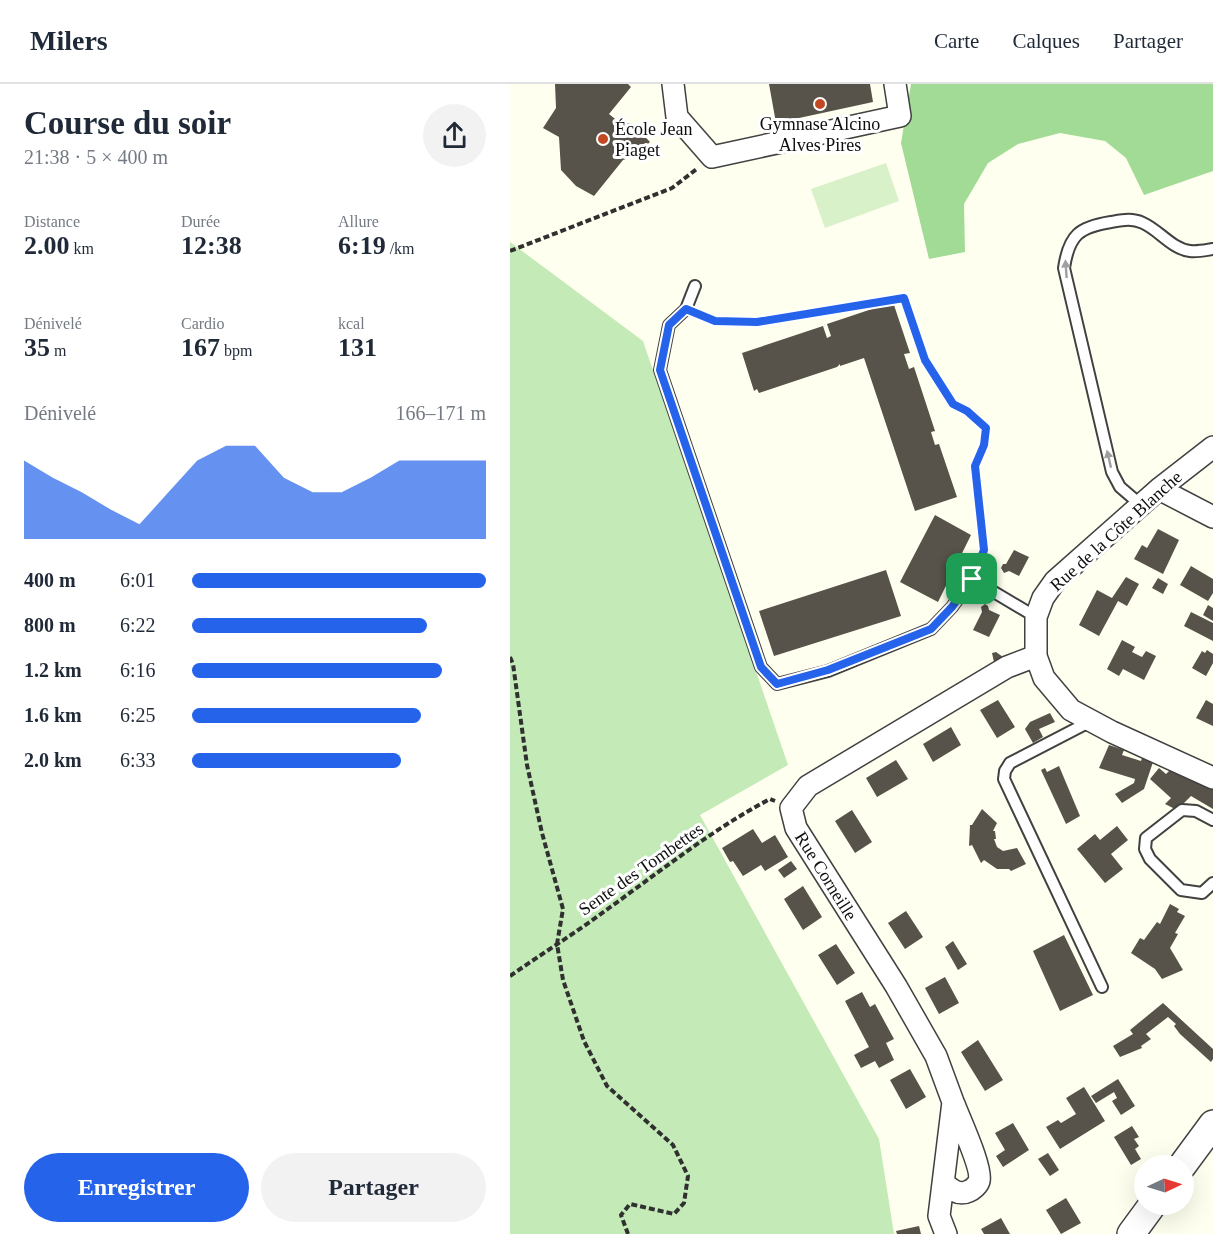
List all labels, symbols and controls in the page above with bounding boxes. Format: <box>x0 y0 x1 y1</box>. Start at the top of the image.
text: Milers <box>30 25 108 56</box>
text: Carte <box>934 29 979 53</box>
text: Calques <box>1012 29 1080 53</box>
text: Partager <box>1113 29 1183 53</box>
marker: Gymnase Alcino Alves Pires <box>813 97 827 111</box>
button: share <box>423 104 486 167</box>
text: Course du soir <box>24 105 231 141</box>
place label: Gymnase Alcino Alves Pires <box>760 114 880 155</box>
place label: École Jean Piaget <box>615 118 692 160</box>
marker: École Jean Piaget <box>596 132 610 146</box>
text: 21:38 · 5 × 400 m <box>24 146 168 168</box>
text: Distance <box>24 213 80 230</box>
text: Durée <box>181 213 220 230</box>
text: Allure <box>338 213 379 230</box>
text: 2.00 <box>24 231 70 260</box>
text: 12:38 <box>181 231 242 260</box>
text: 6:19 <box>338 231 386 260</box>
text: km <box>70 240 94 257</box>
text: /km <box>386 240 415 257</box>
one-way arrow <box>1062 259 1071 278</box>
text: Dénivelé <box>24 315 82 332</box>
text: Cardio <box>181 315 225 332</box>
text: kcal <box>338 315 365 332</box>
text: 35 <box>24 333 50 362</box>
text: 167 <box>181 333 220 362</box>
text: 131 <box>338 333 377 362</box>
text: m <box>50 342 66 359</box>
text: bpm <box>220 342 252 359</box>
text: Dénivelé <box>24 402 96 424</box>
text: 166–171 m <box>395 402 486 424</box>
one-way arrow <box>1104 450 1114 468</box>
street label: Rue de la Côte Blanche <box>1046 467 1186 595</box>
pin <box>946 553 997 604</box>
icon: arrive <box>955 562 988 595</box>
text: 400 m <box>24 569 76 591</box>
text: 6:01 <box>120 569 156 591</box>
text: 800 m <box>24 614 76 636</box>
text: 6:22 <box>120 614 156 636</box>
text: 1.2 km <box>24 659 82 681</box>
text: 6:16 <box>120 659 156 681</box>
text: 1.6 km <box>24 704 82 726</box>
text: 6:25 <box>120 704 156 726</box>
text: 2.0 km <box>24 749 82 771</box>
text: 6:33 <box>120 749 156 771</box>
street label: Sente des Tombettes <box>575 819 707 919</box>
street label: Rue Corneille <box>791 828 861 924</box>
button: Enregistrer <box>24 1153 249 1222</box>
button: Partager <box>261 1153 486 1222</box>
north arrow <box>1134 1155 1194 1215</box>
map controls <box>1134 1155 1194 1215</box>

